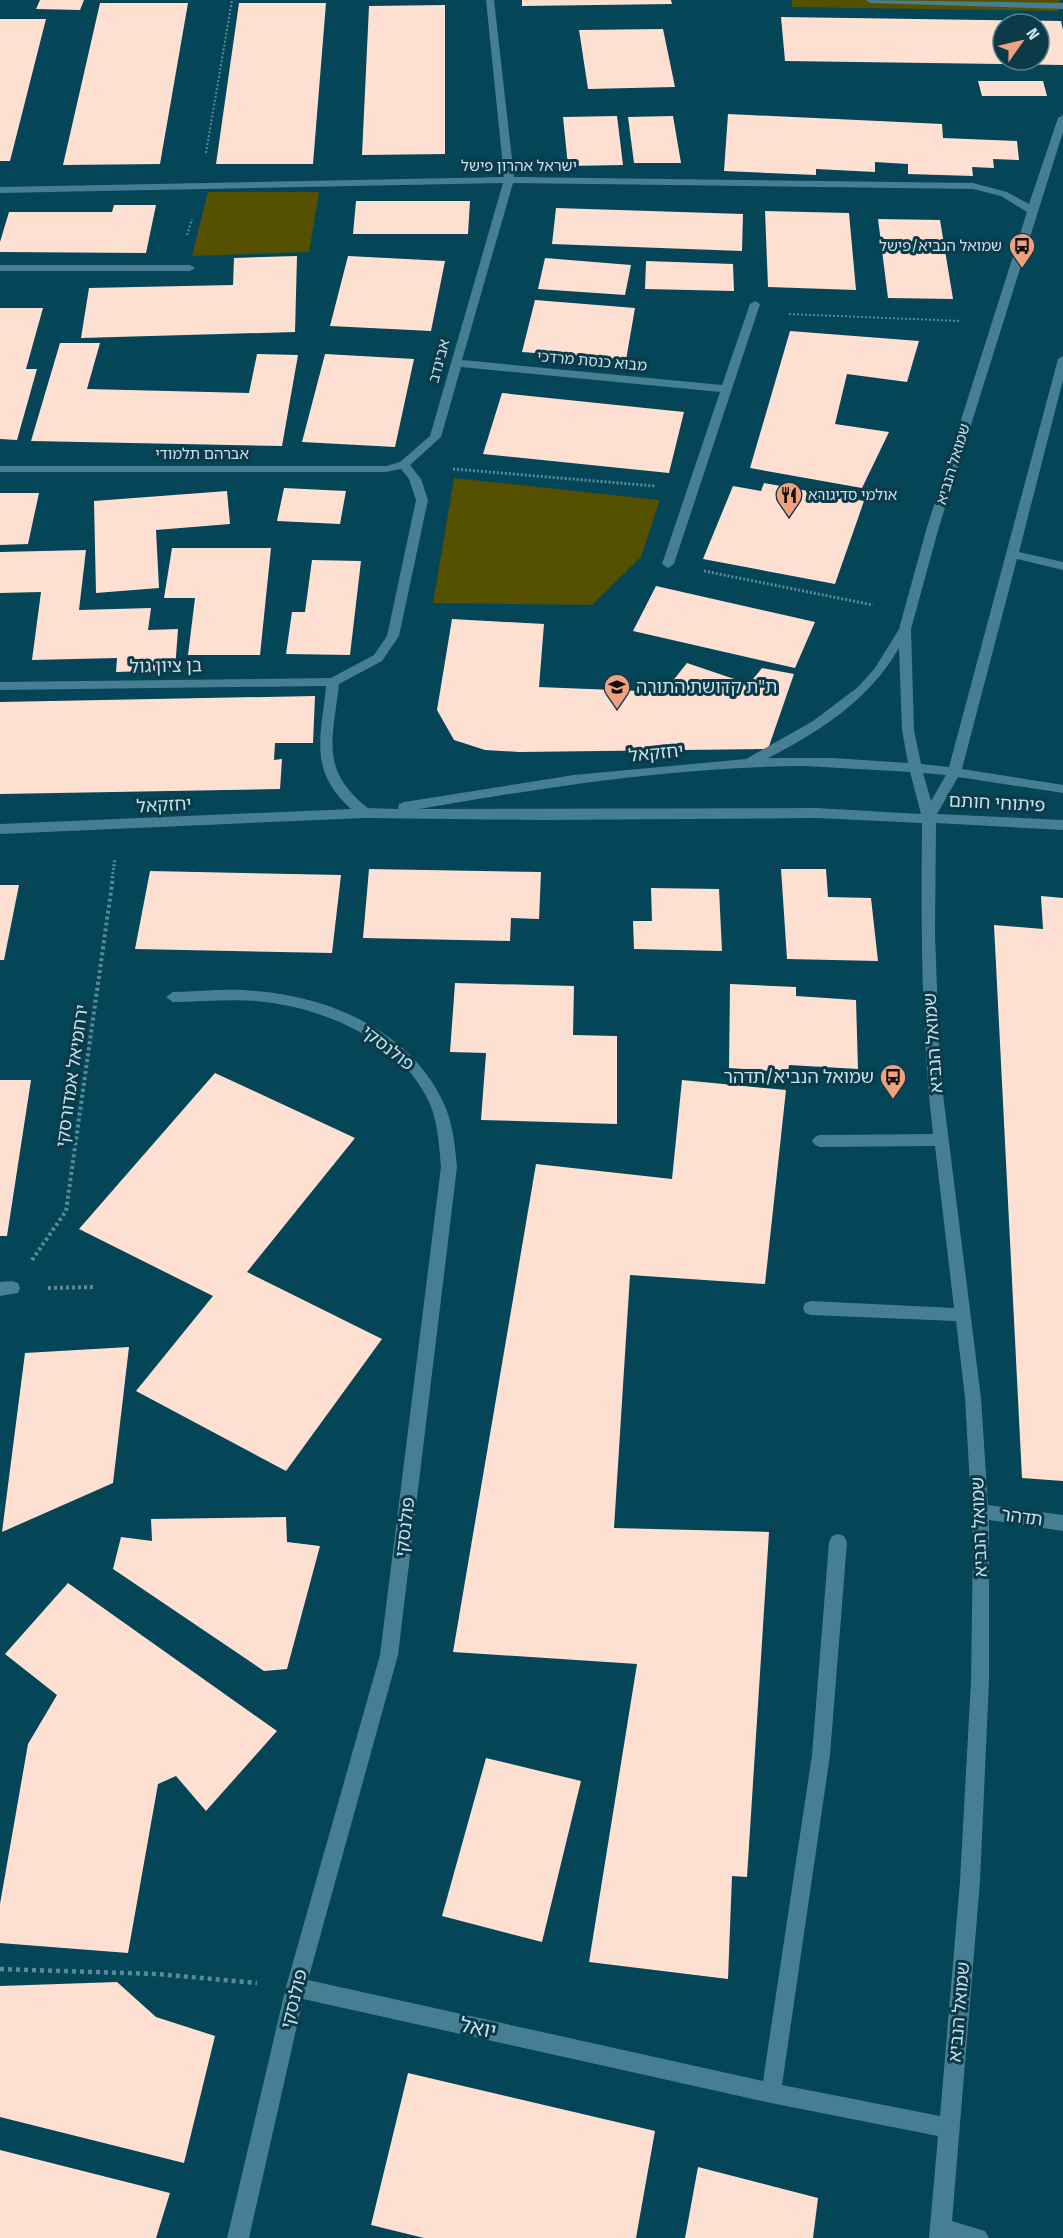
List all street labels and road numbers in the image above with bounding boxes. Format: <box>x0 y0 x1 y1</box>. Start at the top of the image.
street label: ישראל אהרון פישל <box>461 157 577 175</box>
street label: אבינדב <box>425 337 453 385</box>
street label: מבוא כנסת מרדכי <box>536 347 648 375</box>
street label: שמואל הנביא <box>932 421 974 507</box>
street label: אברהם תלמודי <box>155 445 249 463</box>
street label: בן ציון גול <box>130 654 202 678</box>
street label: יחזקאל <box>628 739 684 767</box>
street label: פיתוחי חותם <box>948 789 1046 817</box>
street label: יחזקאל <box>136 793 192 817</box>
street label: שמואל הנביא <box>919 992 947 1094</box>
street label: ירחמיאל אמדורסקי <box>51 1003 93 1149</box>
street label: פולנסקי <box>357 1021 419 1075</box>
street label: שמואל הנביא <box>966 1476 992 1578</box>
street label: פולנסקי <box>390 1496 420 1558</box>
street label: תדהר <box>1000 1503 1044 1531</box>
street label: שמואל הנביא <box>944 1961 974 2063</box>
street label: פולנסקי <box>276 1967 312 2031</box>
street label: יואל <box>457 2011 499 2045</box>

